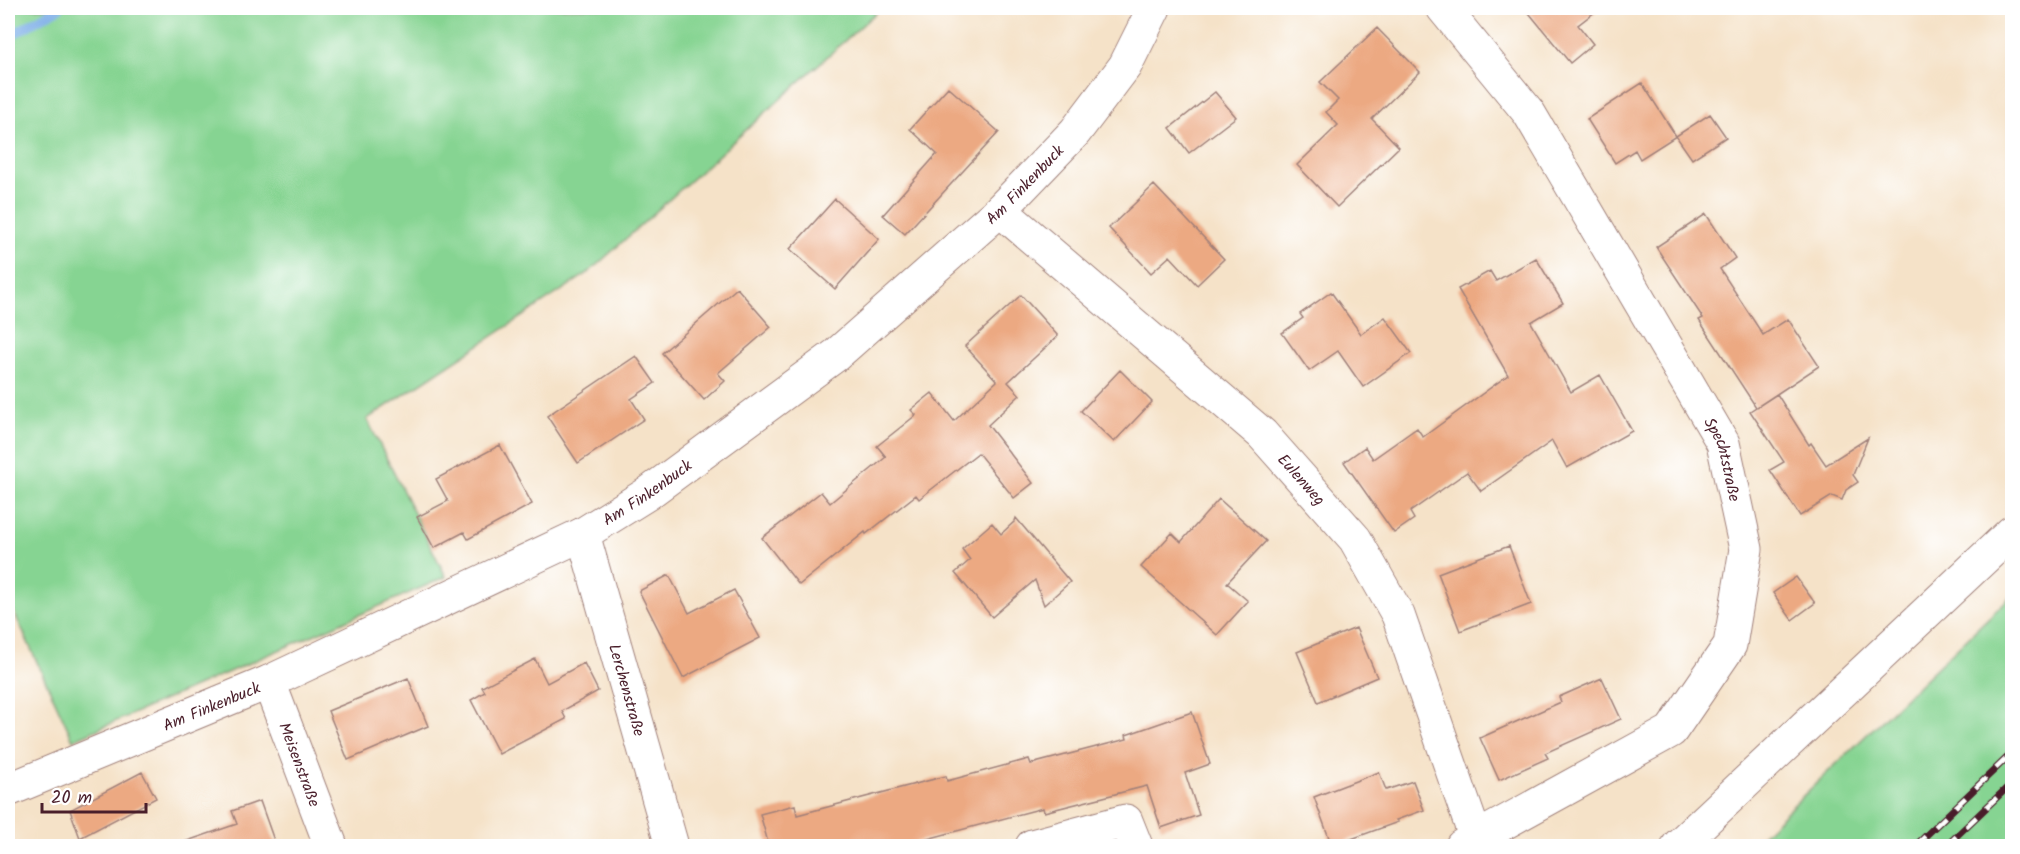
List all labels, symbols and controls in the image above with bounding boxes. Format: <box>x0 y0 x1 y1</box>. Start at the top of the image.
street label: Am Finkenbuck <box>980 139 1071 231</box>
street label: Spechtstraße <box>1697 413 1746 504</box>
street label: Eulenweg <box>1271 449 1331 512</box>
street label: Am Finkenbuck <box>598 454 698 533</box>
street label: Lerchenstraße <box>601 641 651 739</box>
street label: Am Finkenbuck <box>159 676 265 739</box>
street label: Meisenstraße <box>271 719 326 811</box>
scale bar <box>42 776 146 814</box>
text: 20 m <box>51 784 92 813</box>

